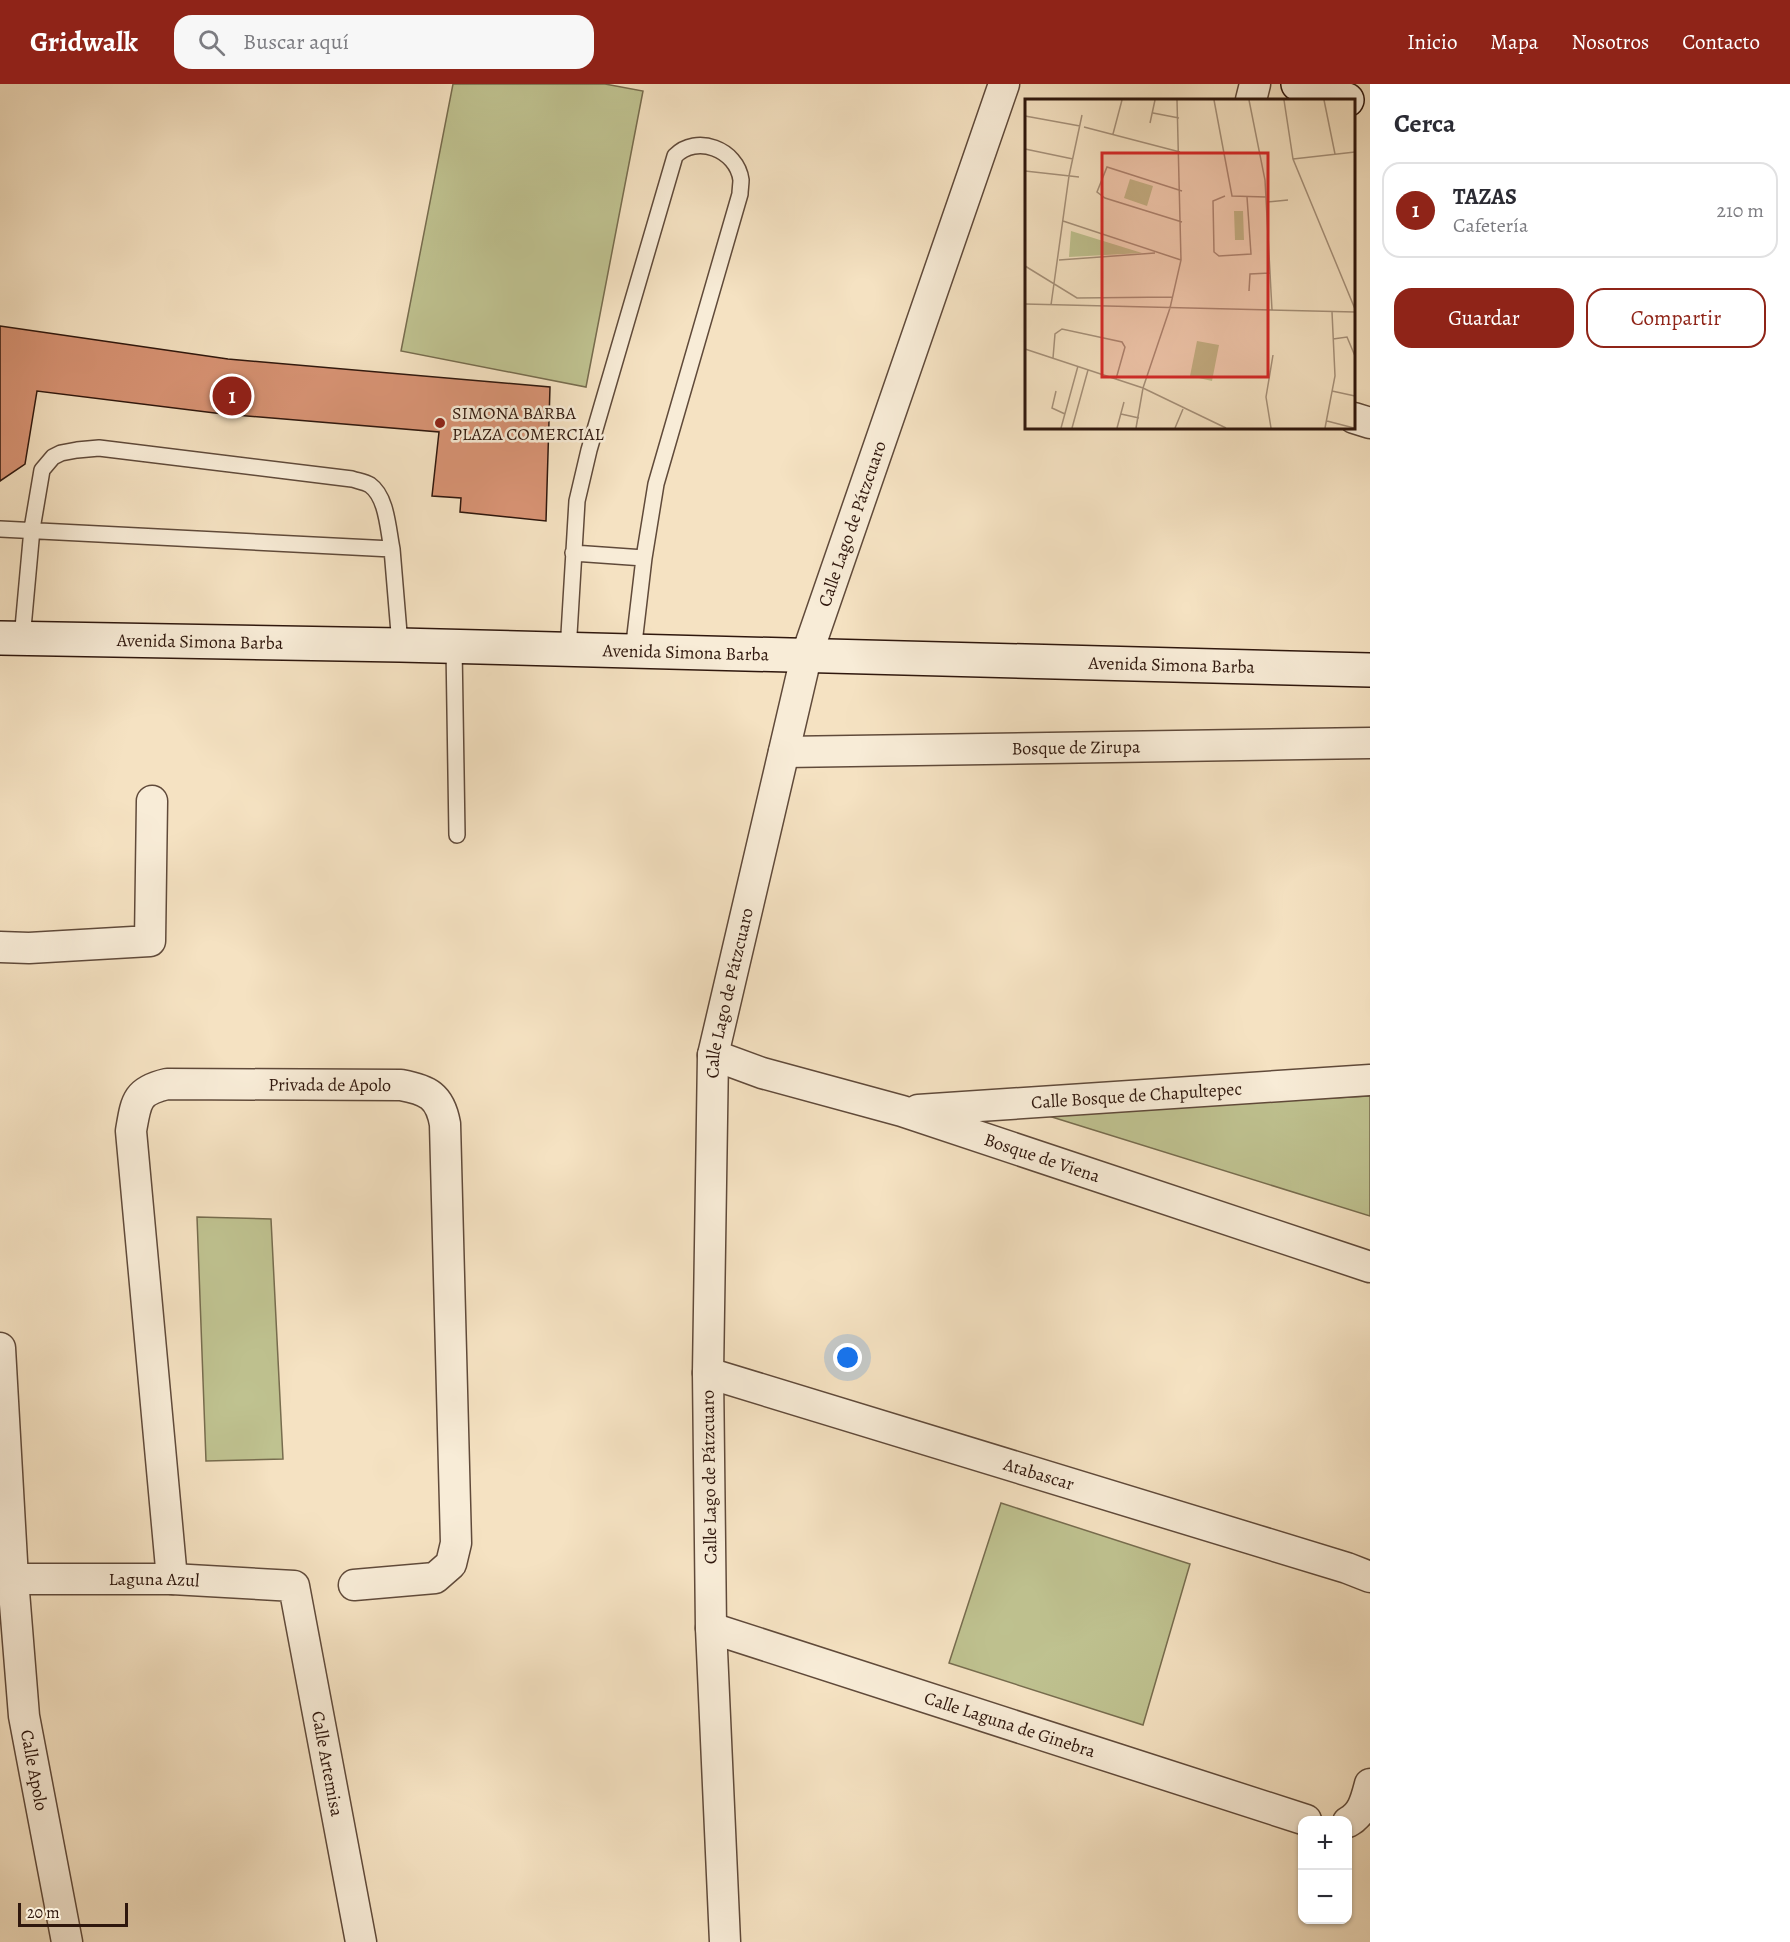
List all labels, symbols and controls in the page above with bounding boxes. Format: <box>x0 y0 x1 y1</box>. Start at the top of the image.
search box <box>174 15 594 69</box>
text: Gridwalk <box>30 23 138 61</box>
icon: search <box>195 26 228 59</box>
text: Buscar aquí <box>243 27 349 57</box>
text: Inicio <box>1407 28 1457 56</box>
text: Mapa <box>1490 28 1539 56</box>
text: Nosotros <box>1572 28 1649 56</box>
text: Contacto <box>1682 28 1760 56</box>
inset map <box>1025 99 1355 429</box>
text: Cerca <box>1394 106 1456 141</box>
text: TAZAS <box>1453 182 1517 212</box>
text: 1 <box>1412 197 1419 224</box>
text: 210 m <box>1716 197 1764 224</box>
text: Cafetería <box>1453 212 1528 239</box>
button: Guardar <box>1394 288 1574 348</box>
button: Compartir <box>1586 288 1766 348</box>
pin: 1 <box>212 374 252 418</box>
place label: SIMONA BARBA PLAZA COMERCIAL <box>452 401 605 446</box>
marker: SIMONA BARBA PLAZA COMERCIAL <box>433 416 447 430</box>
street label: Calle Lago de Pátzcuaro <box>812 438 892 610</box>
street label: Avenida Simona Barba <box>116 628 284 655</box>
street label: Avenida Simona Barba <box>601 638 770 667</box>
street label: Avenida Simona Barba <box>1087 651 1256 679</box>
street label: Bosque de Zirupa <box>1011 735 1141 761</box>
street label: Calle Lago de Pátzcuaro <box>701 905 759 1079</box>
street label: Privada de Apolo <box>268 1072 391 1097</box>
street label: Calle Bosque de Chapultepec <box>1030 1077 1243 1114</box>
street label: Bosque de Viena <box>981 1127 1104 1188</box>
your location <box>833 1343 862 1372</box>
street label: Calle Lago de Pátzcuaro <box>695 1390 723 1564</box>
street label: Atabascar <box>1000 1452 1077 1496</box>
street label: Laguna Azul <box>108 1567 201 1593</box>
street label: Calle Laguna de Ginebra <box>921 1686 1099 1763</box>
street label: Calle Artemisa <box>306 1709 349 1819</box>
street label: Calle Apolo <box>15 1728 54 1813</box>
map controls <box>1298 1816 1352 1924</box>
button: + <box>1298 1816 1352 1870</box>
button: − <box>1298 1870 1352 1924</box>
scale bar <box>18 1900 128 1928</box>
text: 20 m <box>27 1902 60 1924</box>

